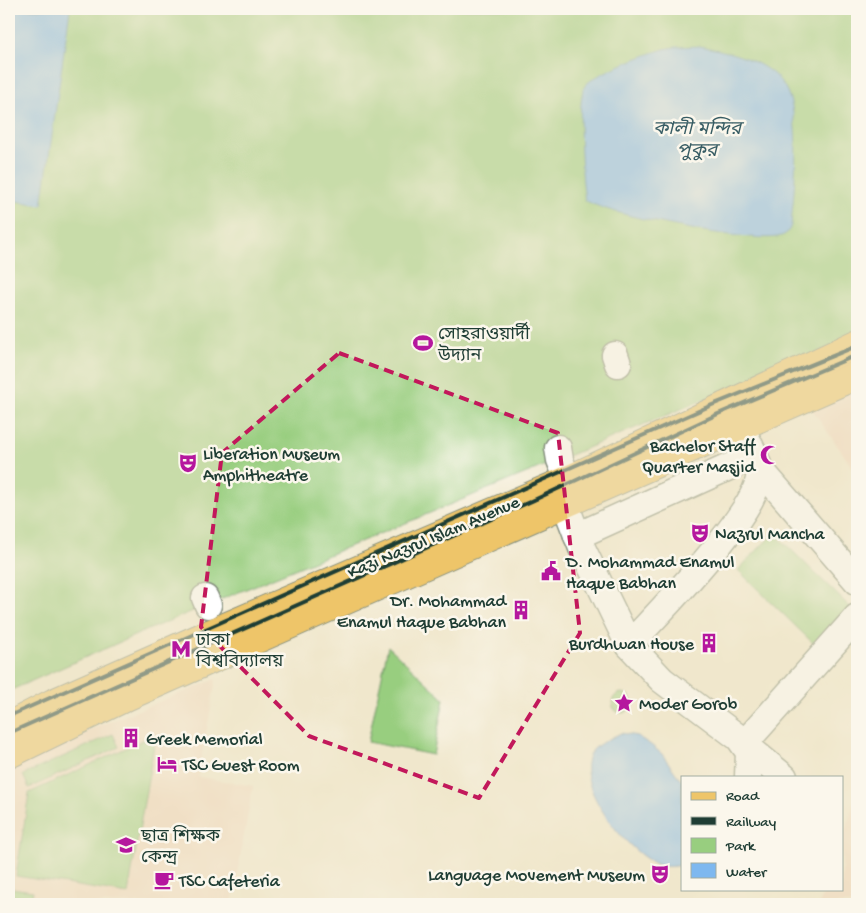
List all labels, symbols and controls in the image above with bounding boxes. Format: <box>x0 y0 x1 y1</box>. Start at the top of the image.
water label: কালী মন্দির পুকুর <box>653 116 745 164</box>
place label: সোহরাওয়ার্দী উদ্যান <box>437 321 530 367</box>
sports icon: সোহরাওয়ার্দী উদ্যান <box>412 332 434 354</box>
place label: Bachelor Staff Quarter Masjid <box>642 437 756 479</box>
mosque icon: Bachelor Staff Quarter Masjid <box>759 444 781 466</box>
place label: Liberation Museum Amphitheatre <box>203 445 340 487</box>
theatre icon: Liberation Museum Amphitheatre <box>177 452 199 474</box>
street label: Kazi Nazrul Islam Avenue <box>345 492 524 584</box>
theatre icon: Nazrul Mancha <box>689 522 711 544</box>
place label: Nazrul Mancha <box>715 525 826 546</box>
place label: D. Mohammad Enamul Haque Babhan <box>565 553 734 595</box>
public building icon: D. Mohammad Enamul Haque Babhan <box>540 560 562 582</box>
place label: Dr. Mohammad Enamul Haque Babhan <box>337 592 507 634</box>
building icon: Dr. Mohammad Enamul Haque Babhan <box>510 599 532 621</box>
place label: ঢাকা বিশ্ববিদ্যালয় <box>195 631 284 673</box>
building icon: Burdhwan House <box>698 632 720 654</box>
place label: Burdhwan House <box>568 635 695 656</box>
metro station icon: ঢাকা বিশ্ববিদ্যালয় <box>170 638 192 660</box>
place icon: Moder Gorob <box>613 692 635 714</box>
place label: Moder Gorob <box>639 695 738 716</box>
building icon: Greek Memorial <box>120 727 142 749</box>
place label: Greek Memorial <box>146 730 263 751</box>
hotel icon: TSC Guest Room <box>156 753 178 775</box>
place label: TSC Guest Room <box>181 756 300 777</box>
legend <box>681 776 844 890</box>
text: Road <box>726 788 760 806</box>
text: Railway <box>726 814 777 832</box>
place label: ছাত্র শিক্ষক কেন্দ্র <box>140 825 220 869</box>
school or university icon: ছাত্র শিক্ষক কেন্দ্র <box>115 834 137 856</box>
text: Park <box>725 838 756 856</box>
theatre icon: Language Movement Museum <box>649 863 671 885</box>
text: Water <box>726 864 768 882</box>
place label: Language Movement Museum <box>428 866 645 887</box>
cafe icon: TSC Cafeteria <box>153 869 175 891</box>
place label: TSC Cafeteria <box>178 872 281 893</box>

